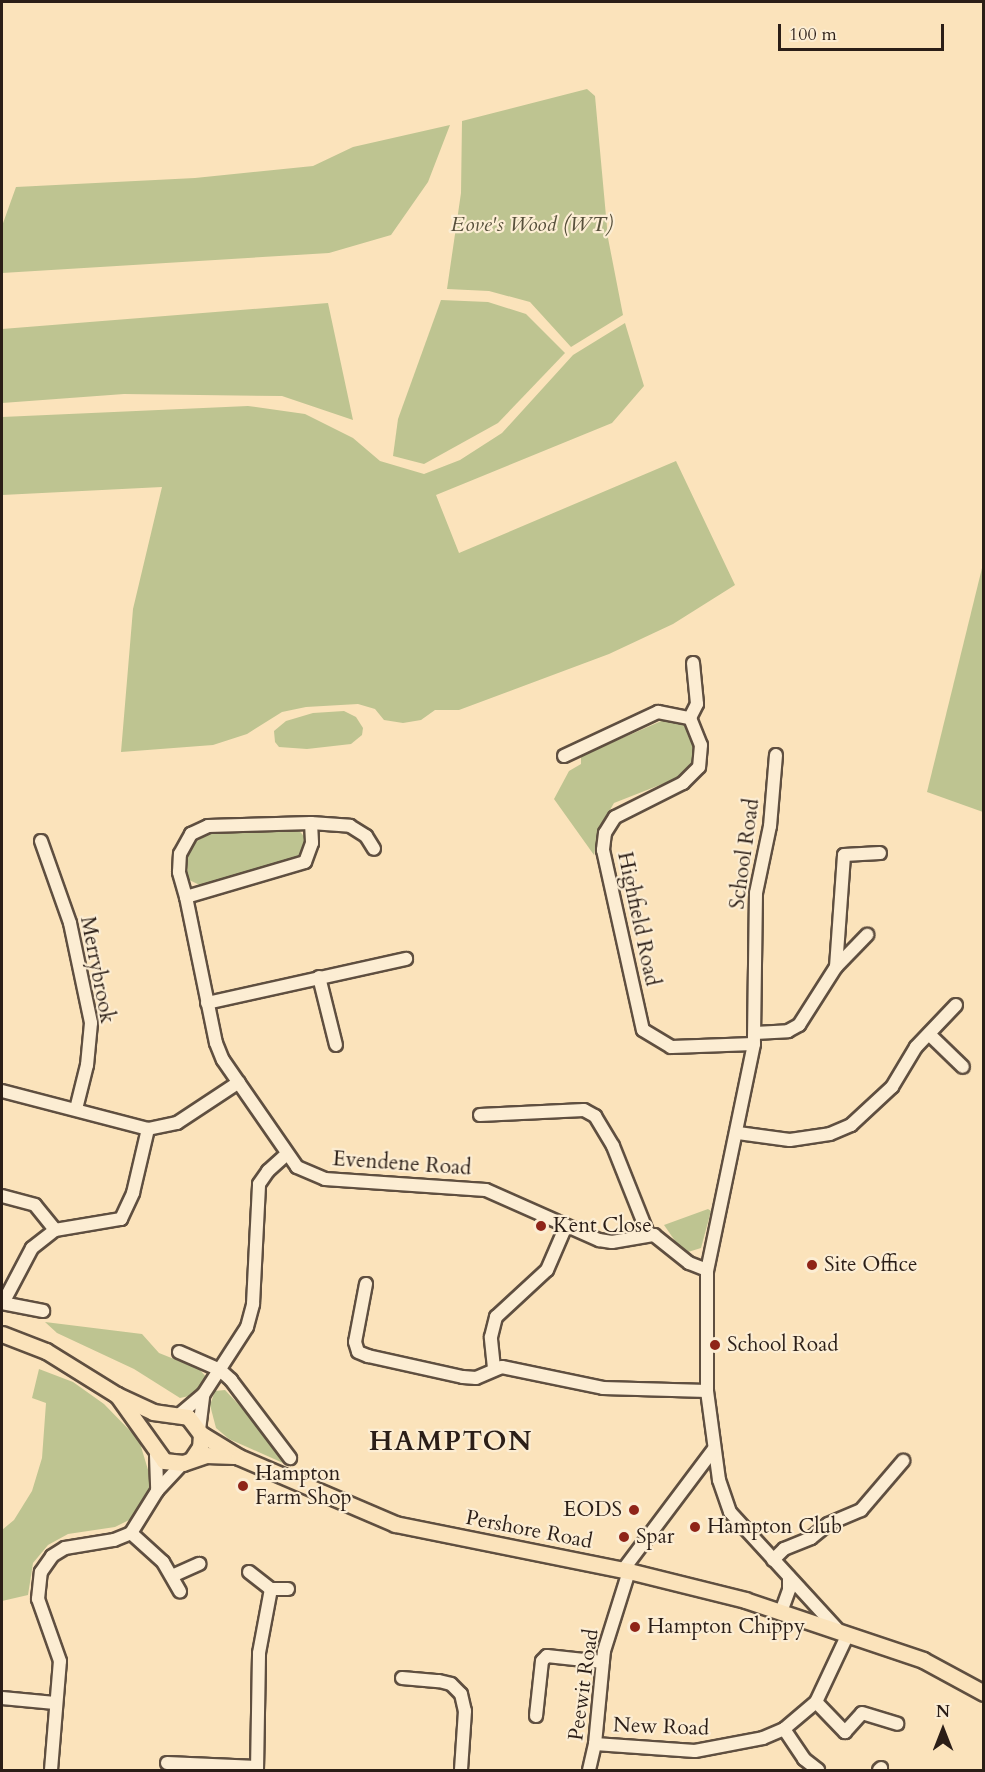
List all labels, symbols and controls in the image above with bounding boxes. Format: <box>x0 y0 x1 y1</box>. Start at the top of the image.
scale bar <box>781 12 948 50</box>
text: 100 m <box>789 22 837 47</box>
park label: Eove's Wood (WT) <box>451 212 613 238</box>
street label: School Road <box>725 797 765 911</box>
street label: Highfield Road <box>611 850 665 988</box>
street label: Merrybrook <box>74 914 120 1026</box>
street label: Evendene Road <box>332 1147 472 1181</box>
place label: Kent Close <box>553 1213 652 1239</box>
marker: Kent Close <box>534 1219 548 1233</box>
place label: Site Office <box>824 1252 918 1278</box>
marker: Site Office <box>805 1258 819 1272</box>
place label: School Road <box>727 1332 838 1358</box>
marker: School Road <box>708 1338 722 1352</box>
district label: HAMPTON <box>369 1426 533 1458</box>
place label: Hampton Farm Shop <box>255 1461 352 1511</box>
marker: Hampton Farm Shop <box>236 1479 250 1493</box>
place label: EODS <box>563 1497 622 1523</box>
marker: EODS <box>627 1503 641 1517</box>
street label: Pershore Road <box>464 1505 594 1555</box>
place label: Hampton Club <box>707 1514 842 1540</box>
marker: Hampton Club <box>688 1520 702 1534</box>
place label: Spar <box>636 1524 674 1550</box>
marker: Spar <box>617 1530 631 1544</box>
place label: Hampton Chippy <box>647 1614 805 1640</box>
marker: Hampton Chippy <box>628 1620 642 1634</box>
street label: Peewit Road <box>564 1627 604 1743</box>
north arrow <box>913 1700 973 1760</box>
text: N <box>936 1701 950 1723</box>
street label: New Road <box>613 1713 709 1741</box>

